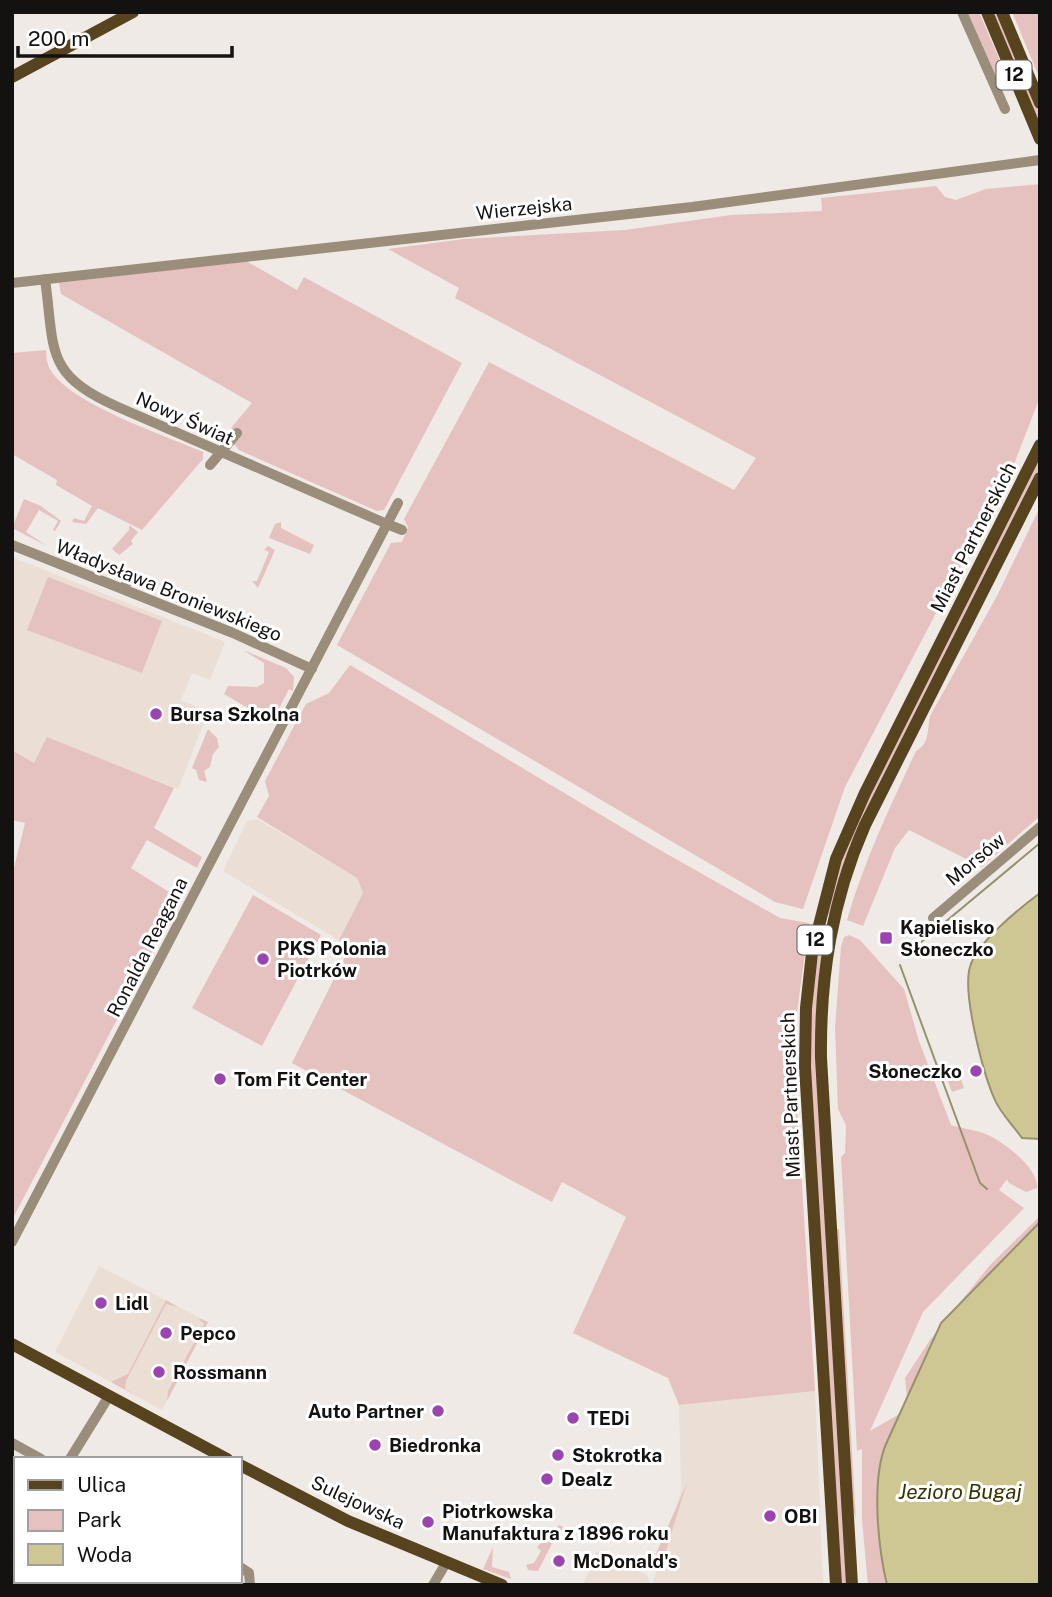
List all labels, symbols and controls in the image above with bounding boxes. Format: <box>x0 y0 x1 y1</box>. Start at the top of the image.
scale bar <box>18 14 231 58</box>
text: 200 m <box>28 26 89 51</box>
road number: 12 <box>996 60 1032 90</box>
street label: Wierzejska <box>475 192 573 224</box>
street label: Nowy Świat <box>133 387 237 449</box>
street label: Miast Partnerskich <box>926 458 1020 616</box>
street label: Władysława Broniewskiego <box>53 535 285 645</box>
place label: Bursa Szkolna <box>170 703 299 725</box>
marker: Bursa Szkolna <box>148 706 164 722</box>
street label: Morsów <box>941 828 1009 890</box>
street label: Ronalda Reagana <box>102 874 192 1020</box>
place label: Kąpielisko Słoneczko <box>900 916 994 960</box>
road number: 12 <box>798 925 832 954</box>
marker: Kąpielisko Słoneczko <box>878 930 894 946</box>
place label: PKS Polonia Piotrków <box>277 937 387 981</box>
marker: PKS Polonia Piotrków <box>255 951 271 967</box>
street label: Miast Partnerskich <box>776 1012 804 1178</box>
place label: Słoneczko <box>868 1060 962 1082</box>
marker: Słoneczko <box>968 1063 984 1079</box>
place label: Tom Fit Center <box>234 1068 368 1090</box>
marker: Tom Fit Center <box>212 1071 228 1087</box>
place label: Lidl <box>115 1292 149 1314</box>
marker: Lidl <box>93 1295 109 1311</box>
place label: Pepco <box>180 1322 236 1344</box>
marker: Pepco <box>158 1325 174 1341</box>
place label: Rossmann <box>173 1361 267 1383</box>
marker: Rossmann <box>151 1364 167 1380</box>
place label: Auto Partner <box>308 1400 424 1422</box>
marker: Auto Partner <box>430 1403 446 1419</box>
place label: TEDi <box>587 1407 630 1429</box>
marker: TEDi <box>565 1410 581 1426</box>
place label: Biedronka <box>389 1434 481 1456</box>
marker: Biedronka <box>367 1437 383 1453</box>
place label: Stokrotka <box>572 1444 662 1466</box>
marker: Stokrotka <box>550 1447 566 1463</box>
legend <box>14 1457 242 1583</box>
place label: Dealz <box>561 1468 612 1490</box>
street label: Sulejowska <box>308 1471 408 1533</box>
marker: Dealz <box>539 1471 555 1487</box>
text: Ulica <box>77 1472 126 1497</box>
water label: Jezioro Bugaj <box>898 1479 1022 1504</box>
place label: Piotrkowska Manufaktura z 1896 roku <box>442 1500 669 1544</box>
place label: OBI <box>784 1505 818 1527</box>
text: Park <box>77 1507 122 1532</box>
marker: OBI <box>762 1508 778 1524</box>
marker: Piotrkowska Manufaktura z 1896 roku <box>420 1514 436 1530</box>
text: Woda <box>77 1542 132 1567</box>
place label: McDonald's <box>573 1550 678 1572</box>
marker: McDonald's <box>551 1553 567 1569</box>

